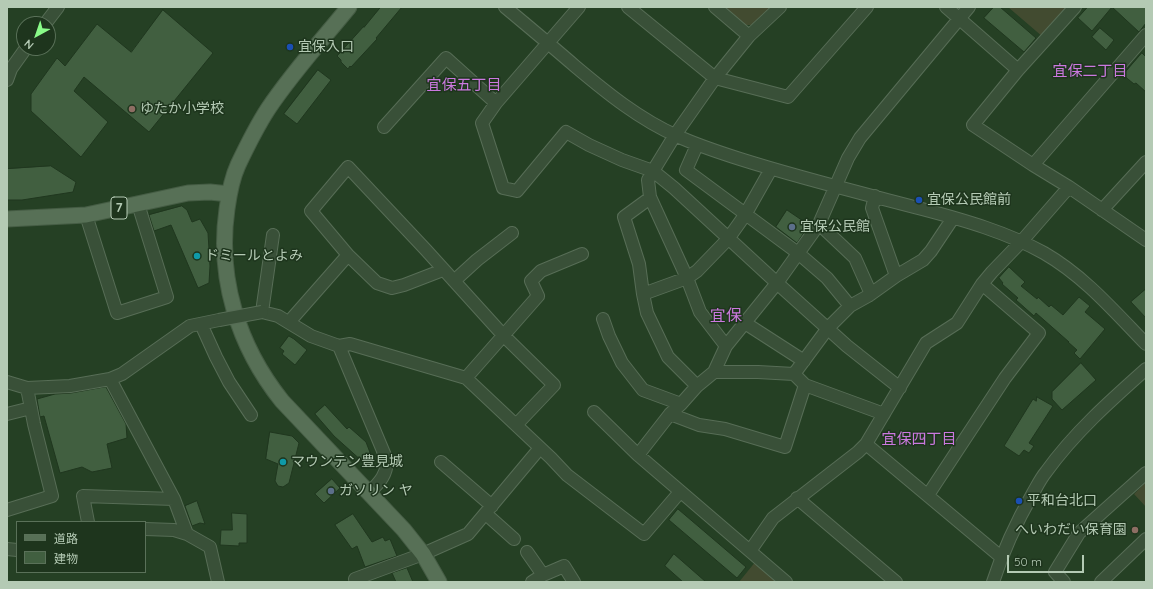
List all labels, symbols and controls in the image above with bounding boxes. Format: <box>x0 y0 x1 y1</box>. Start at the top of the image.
north arrow <box>16 16 56 56</box>
text: N <box>21 36 37 52</box>
place label: 宜保入口 <box>298 39 354 55</box>
marker: 宜保入口 <box>285 42 295 52</box>
district label: 宜保二丁目 <box>1053 62 1127 80</box>
district label: 宜保五丁目 <box>427 76 501 94</box>
place label: ゆたか小学校 <box>140 101 224 117</box>
marker: ゆたか小学校 <box>127 104 137 114</box>
place label: 宜保公民館前 <box>927 192 1011 208</box>
marker: 宜保公民館前 <box>914 195 924 205</box>
road number: 7 <box>111 197 127 219</box>
place label: 宜保公民館 <box>800 219 870 235</box>
marker: 宜保公民館 <box>787 222 797 232</box>
place label: ドミールとよみ <box>205 248 303 264</box>
marker: ドミールとよみ <box>192 251 202 261</box>
district label: 宜保 <box>710 306 742 326</box>
district label: 宜保四丁目 <box>882 430 956 448</box>
place label: マウンテン豊見城 <box>291 454 403 470</box>
marker: マウンテン豊見城 <box>278 457 288 467</box>
place label: ガソリン ヤ <box>339 483 413 499</box>
marker: ガソリン ヤ <box>326 486 336 496</box>
place label: 平和台北口 <box>1027 493 1097 509</box>
marker: 平和台北口 <box>1014 496 1024 506</box>
legend <box>16 521 146 573</box>
place label: へいわだい保育園 <box>1015 522 1127 538</box>
marker: へいわだい保育園 <box>1130 525 1140 535</box>
text: 道路 <box>54 531 78 546</box>
scale bar <box>1009 547 1086 573</box>
text: 建物 <box>54 551 78 566</box>
text: 50 m <box>1014 554 1042 569</box>

